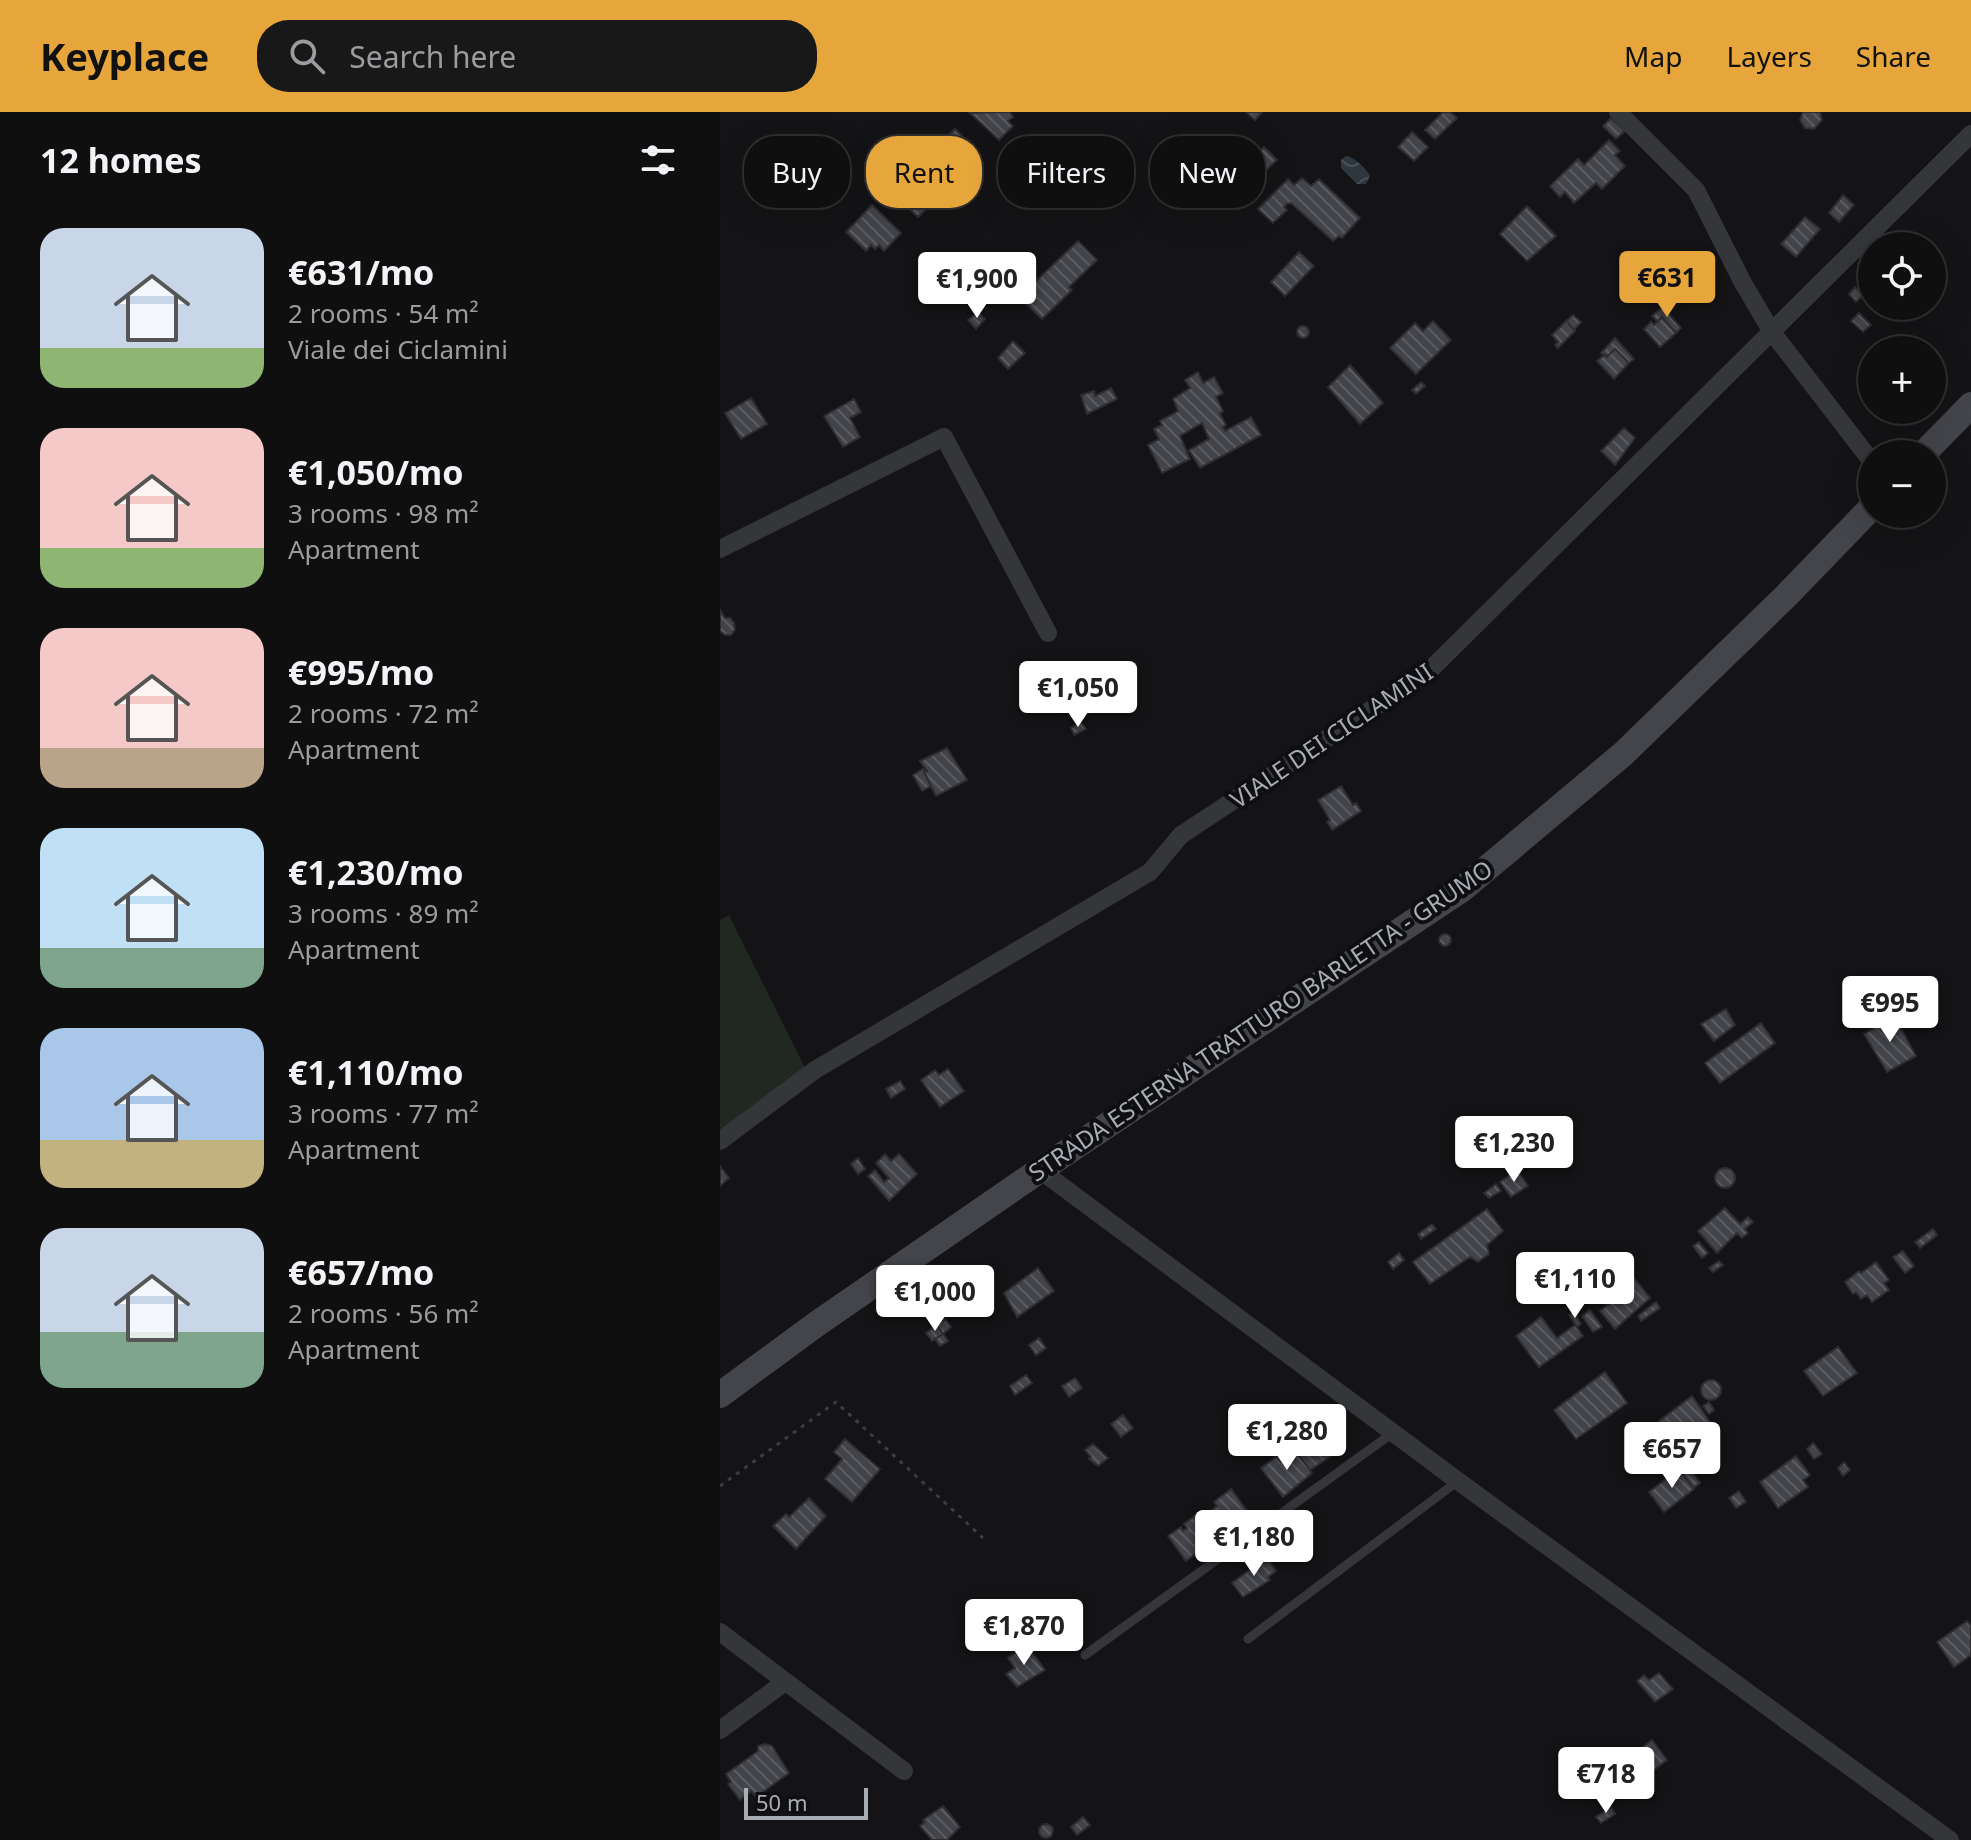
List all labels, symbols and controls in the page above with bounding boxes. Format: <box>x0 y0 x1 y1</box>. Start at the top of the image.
search box <box>257 20 817 92</box>
text: Keyplace <box>40 30 209 82</box>
icon: search <box>285 34 329 78</box>
text: Search here <box>349 36 516 77</box>
text: Map <box>1624 37 1682 75</box>
text: Layers <box>1726 37 1812 75</box>
text: Share <box>1856 37 1931 75</box>
chip: Buy <box>744 136 850 208</box>
chip: Rent <box>866 136 982 208</box>
chip: Filters <box>998 136 1134 208</box>
chip: New <box>1150 136 1265 208</box>
text: 12 homes <box>40 137 202 183</box>
icon: filters <box>636 138 680 182</box>
map controls <box>1858 232 1946 528</box>
button: locate <box>1858 232 1946 320</box>
text: €631/mo <box>288 249 434 295</box>
pin: €631 <box>1620 251 1714 319</box>
pin: €1,900 <box>912 252 1042 320</box>
text: €631 <box>1637 259 1697 295</box>
icon: home <box>104 260 200 356</box>
text: €1,900 <box>936 260 1018 296</box>
text: 2 rooms · 54 m² <box>288 295 478 331</box>
text: Viale dei Ciclamini <box>288 331 508 367</box>
button: + <box>1858 336 1946 424</box>
button: − <box>1858 440 1946 528</box>
text: €1,050/mo <box>288 449 463 495</box>
icon: home <box>104 460 200 556</box>
text: 3 rooms · 98 m² <box>288 495 478 531</box>
text: Apartment <box>288 531 420 567</box>
text: €995/mo <box>288 649 434 695</box>
street label: VIALE DEI CICLAMINI <box>1223 655 1439 815</box>
icon: home <box>104 660 200 756</box>
pin: €1,050 <box>1013 661 1143 729</box>
text: €1,050 <box>1037 669 1119 705</box>
text: 2 rooms · 72 m² <box>288 695 478 731</box>
text: Apartment <box>288 731 420 767</box>
text: €1,230/mo <box>288 849 463 895</box>
street label: STRADA ESTERNA TRATTURO BARLETTA - GRUMO <box>1021 852 1499 1188</box>
icon: home <box>104 860 200 956</box>
text: 3 rooms · 89 m² <box>288 895 478 931</box>
text: Apartment <box>288 931 420 967</box>
pin: €995 <box>1843 976 1937 1044</box>
text: €995 <box>1860 984 1920 1020</box>
text: €1,110/mo <box>288 1049 463 1095</box>
icon: home <box>104 1060 200 1156</box>
text: 3 rooms · 77 m² <box>288 1095 478 1131</box>
pin: €1,230 <box>1449 1116 1579 1184</box>
text: €1,230 <box>1473 1124 1555 1160</box>
text: Apartment <box>288 1131 420 1167</box>
text: €657/mo <box>288 1249 434 1295</box>
pin: €1,110 <box>1510 1252 1640 1320</box>
icon: home <box>104 1260 200 1356</box>
text: €1,110 <box>1534 1260 1616 1296</box>
pin: €1,000 <box>870 1265 1000 1333</box>
text: €1,000 <box>894 1273 976 1309</box>
text: 2 rooms · 56 m² <box>288 1295 478 1331</box>
text: Apartment <box>288 1331 420 1367</box>
pin: €1,280 <box>1222 1404 1352 1472</box>
text: €1,280 <box>1246 1412 1328 1448</box>
pin: €657 <box>1625 1422 1719 1490</box>
text: €657 <box>1642 1430 1702 1466</box>
pin: €1,180 <box>1189 1510 1319 1578</box>
text: €1,180 <box>1213 1518 1295 1554</box>
pin: €1,870 <box>959 1599 1089 1667</box>
text: €1,870 <box>983 1607 1065 1643</box>
pin: €718 <box>1559 1747 1653 1815</box>
text: €718 <box>1576 1755 1636 1791</box>
scale bar <box>744 1784 868 1820</box>
text: 50 m <box>756 1787 807 1817</box>

